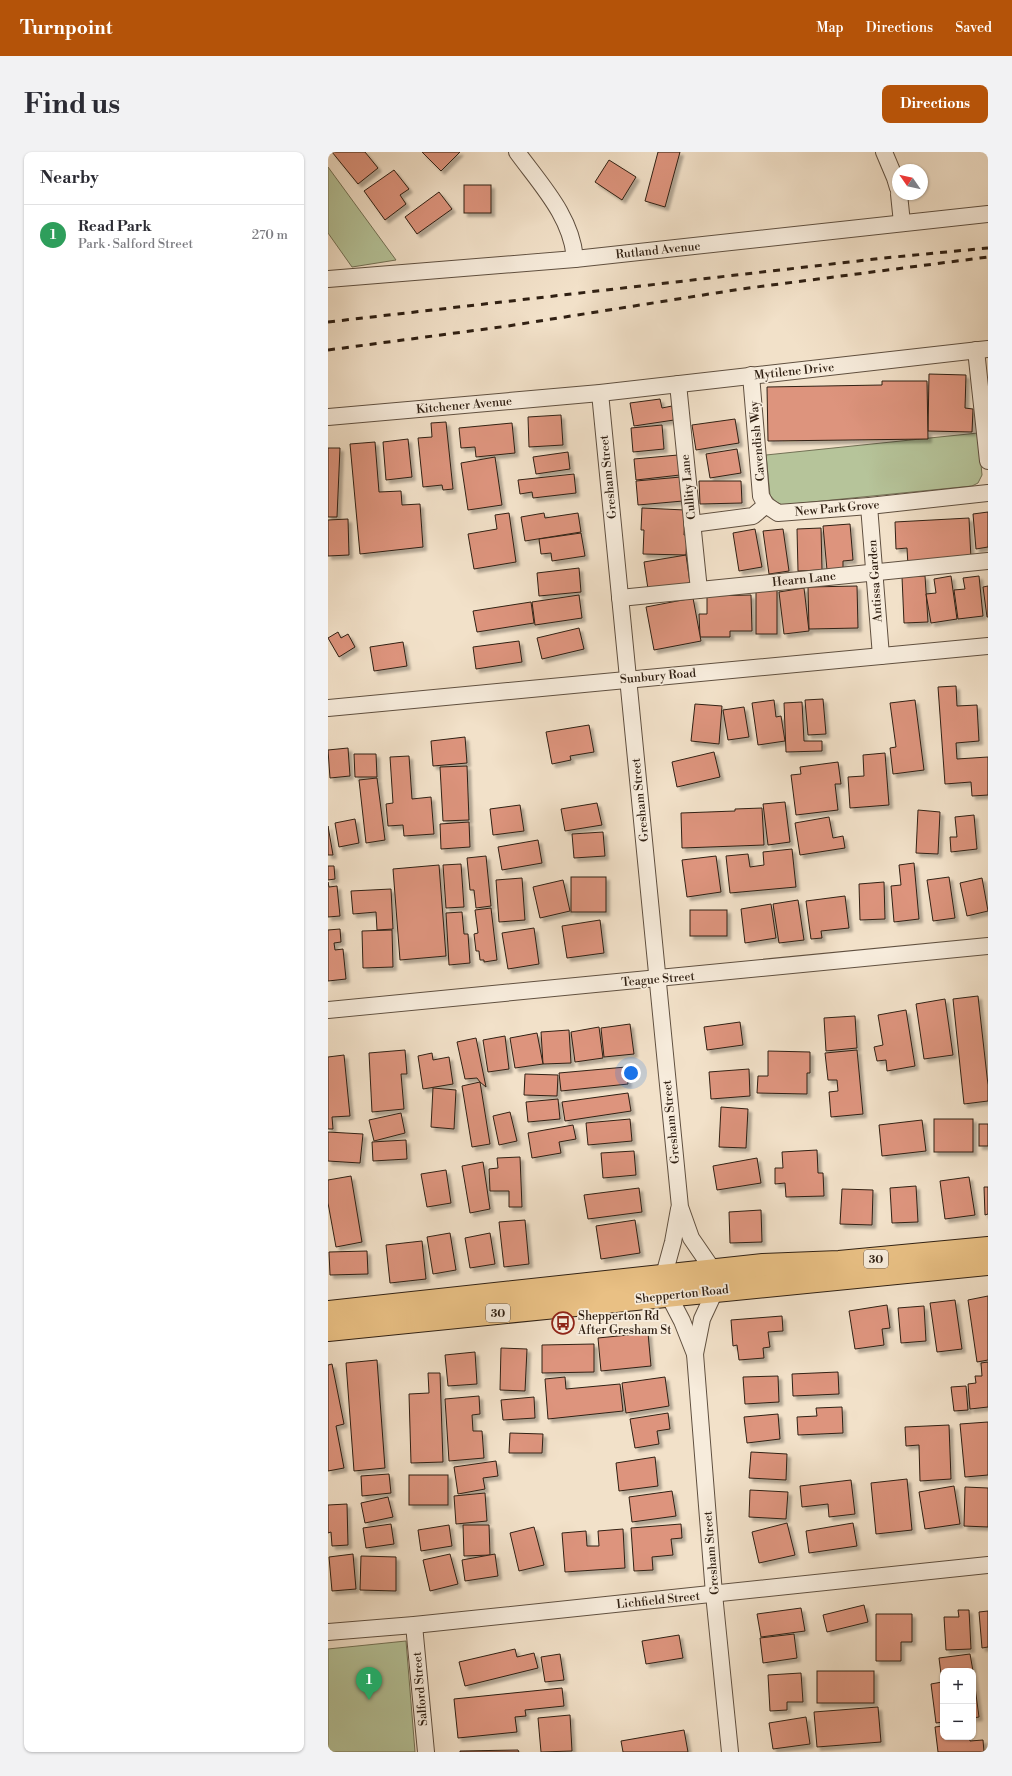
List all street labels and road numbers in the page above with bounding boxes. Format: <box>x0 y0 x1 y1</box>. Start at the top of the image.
street label: Rutland Avenue <box>615 239 701 262</box>
street label: Mytilene Drive <box>753 360 835 383</box>
street label: Kitchener Avenue <box>415 394 513 417</box>
street label: Cavendish Way <box>746 400 768 482</box>
street label: Gresham Street <box>597 434 620 520</box>
street label: Cullity Lane <box>678 453 699 520</box>
street label: New Park Grove <box>794 497 880 520</box>
street label: Antissa Garden <box>865 539 886 624</box>
street label: Hearn Lane <box>771 569 837 590</box>
street label: Sunbury Road <box>619 666 697 687</box>
street label: Gresham Street <box>629 757 652 843</box>
street label: Teague Street <box>621 969 696 990</box>
street label: Gresham Street <box>660 1079 683 1165</box>
road number: 30 <box>864 1250 888 1268</box>
street label: Shepperton Road <box>635 1282 730 1307</box>
road number: 30 <box>486 1304 510 1322</box>
street label: Gresham Street <box>700 1510 723 1595</box>
street label: Lichfield Street <box>616 1589 701 1612</box>
street label: Salford Street <box>410 1651 431 1727</box>

